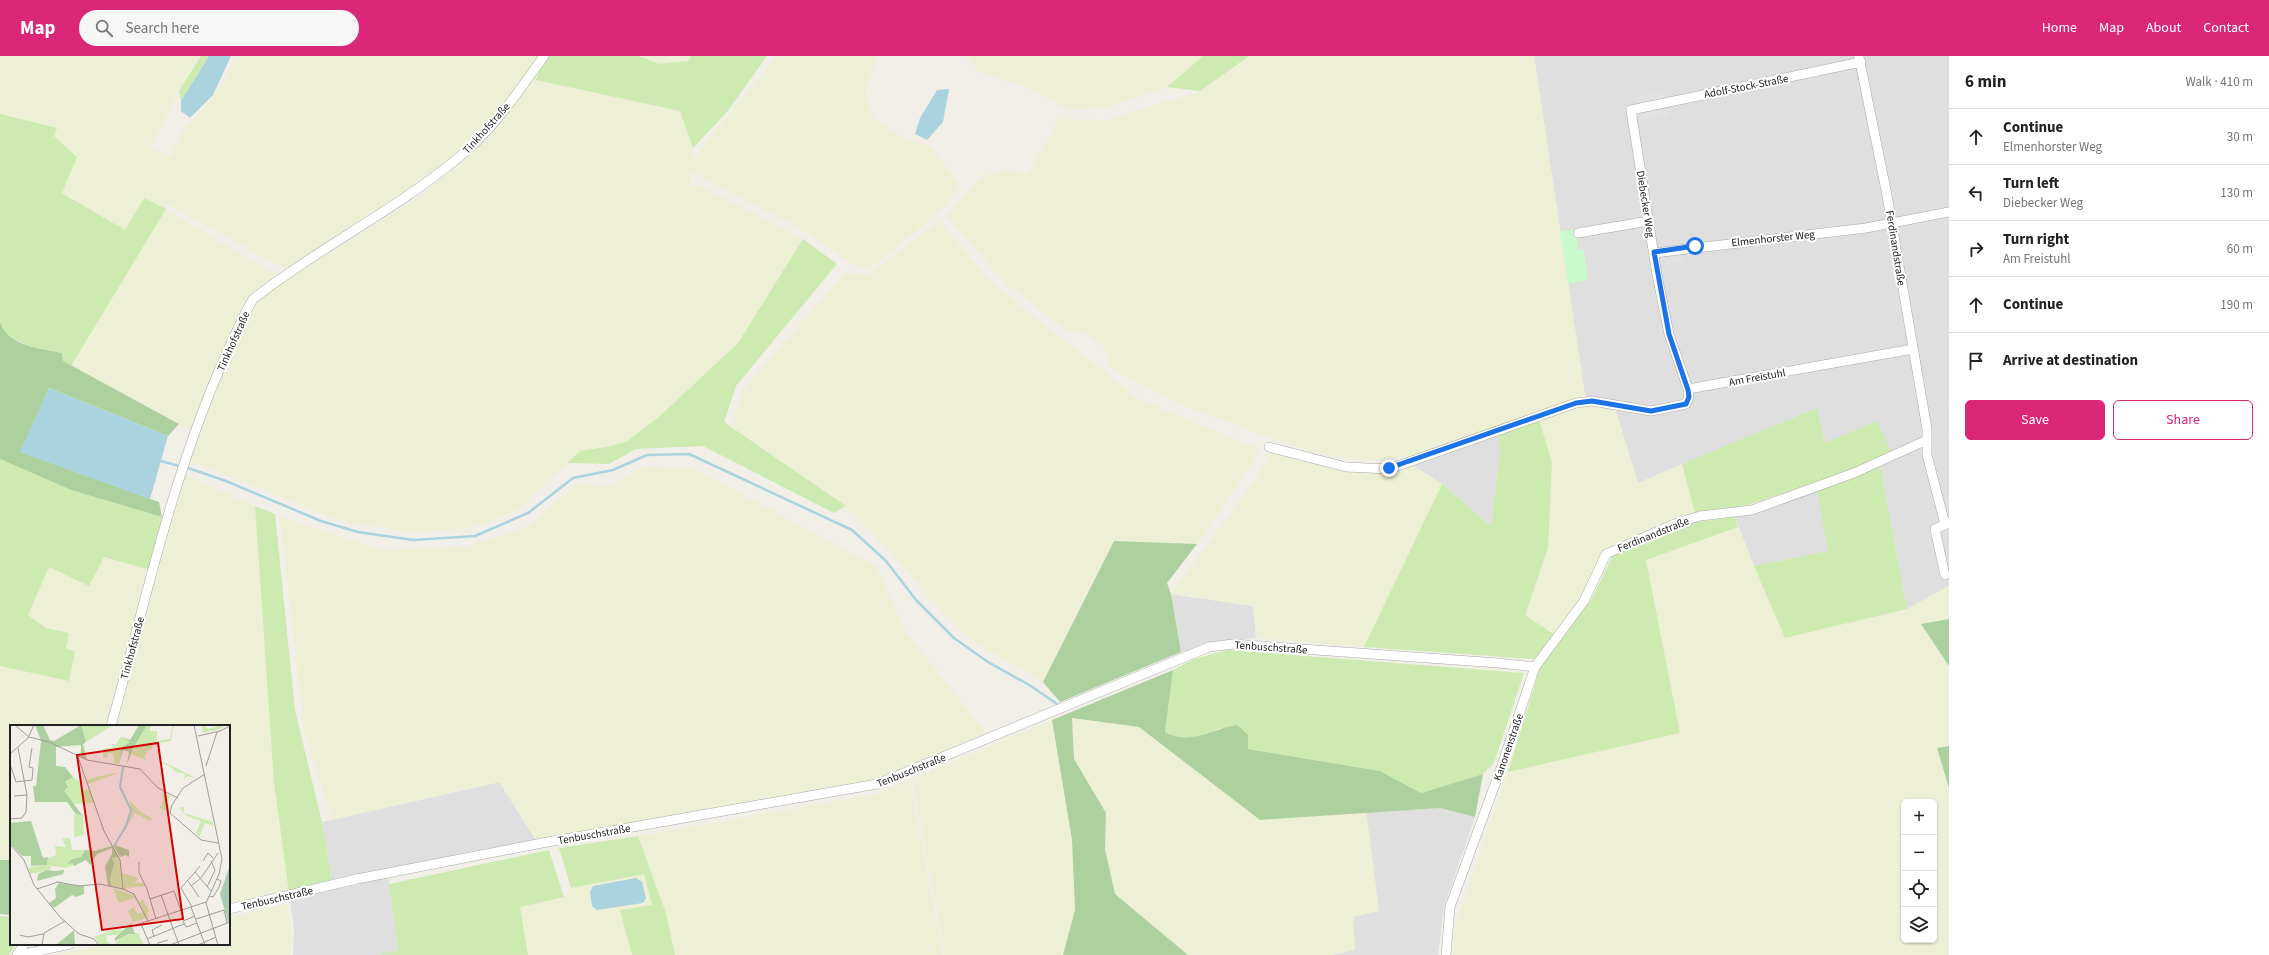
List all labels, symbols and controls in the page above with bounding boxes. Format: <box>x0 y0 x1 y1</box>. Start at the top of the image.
search box <box>79 10 359 46</box>
text: Map <box>20 15 55 42</box>
icon: search <box>93 17 115 39</box>
text: Search here <box>125 18 199 39</box>
text: Home <box>2042 18 2077 38</box>
text: Map <box>2099 18 2124 38</box>
text: About <box>2146 18 2181 38</box>
text: Contact <box>2203 18 2249 38</box>
text: 6 min <box>1965 70 2006 94</box>
street label: Adolf-Stock-Straße <box>1703 71 1790 102</box>
text: Walk · 410 m <box>2185 73 2253 91</box>
street label: Tinkhofstraße <box>459 99 514 157</box>
text: Continue <box>2003 117 2063 138</box>
icon: ahead <box>1965 126 1987 148</box>
text: 30 m <box>2227 128 2253 146</box>
text: Elmenhorster Weg <box>2003 138 2102 156</box>
street label: Diebecker Weg <box>1633 169 1658 239</box>
text: Turn left <box>2003 173 2059 194</box>
icon: left <box>1965 182 1987 204</box>
text: 130 m <box>2220 184 2253 202</box>
text: Diebecker Weg <box>2003 194 2083 212</box>
street label: Ferdinandstraße <box>1882 209 1909 287</box>
street label: Elmenhorster Weg <box>1731 227 1816 250</box>
text: Turn right <box>2003 229 2069 250</box>
route start <box>1686 237 1704 255</box>
icon: right <box>1965 238 1987 260</box>
text: 60 m <box>2227 240 2253 258</box>
text: Am Freistuhl <box>2003 250 2071 268</box>
icon: ahead <box>1965 294 1987 316</box>
text: Continue <box>2003 294 2063 315</box>
text: 190 m <box>2220 296 2253 314</box>
street label: Tinkhofstraße <box>214 308 254 374</box>
icon: arrive <box>1965 350 1987 372</box>
text: Arrive at destination <box>2003 350 2138 371</box>
street label: Am Freistuhl <box>1728 365 1787 390</box>
button: Save <box>1965 400 2105 440</box>
button: Share <box>2113 400 2253 440</box>
route end <box>1380 459 1398 477</box>
street label: Ferdinandstraße <box>1615 513 1692 556</box>
street label: Tinkhofstraße <box>117 615 148 681</box>
street label: Tenbuschstraße <box>1234 637 1309 658</box>
street label: Kanonenstraße <box>1490 711 1527 783</box>
inset map <box>10 725 230 945</box>
street label: Tenbuschstraße <box>874 750 948 791</box>
map controls <box>1901 799 1937 943</box>
button: + <box>1901 799 1937 835</box>
street label: Tenbuschstraße <box>557 821 632 848</box>
button: − <box>1901 835 1937 871</box>
button: locate <box>1901 871 1937 907</box>
street label: Tenbuschstraße <box>240 883 315 914</box>
button: layers <box>1901 907 1937 943</box>

